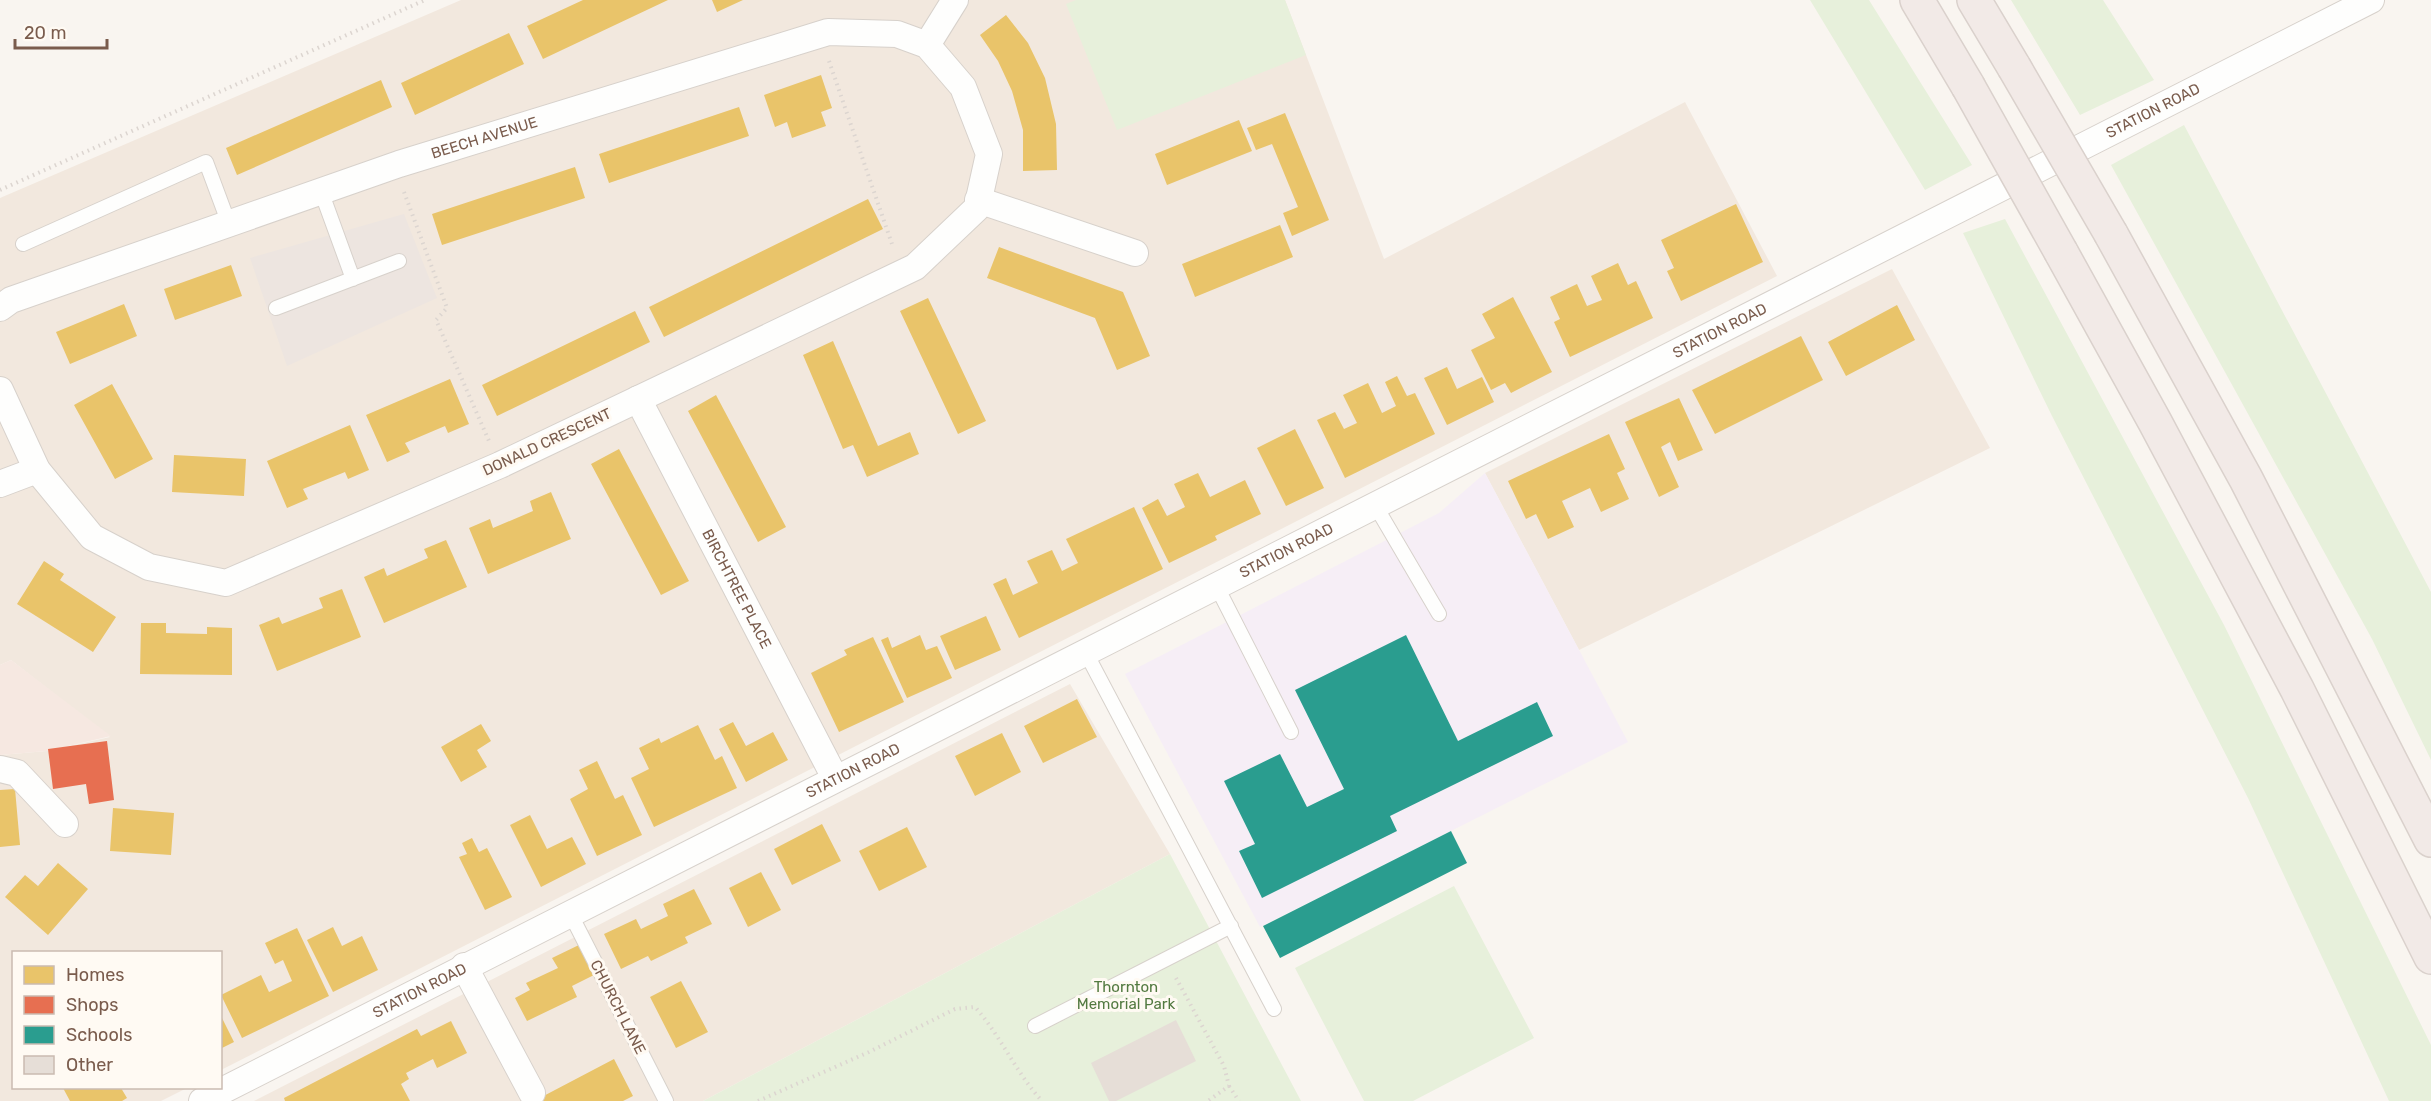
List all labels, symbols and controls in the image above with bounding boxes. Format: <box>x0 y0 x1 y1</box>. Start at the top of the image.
scale bar <box>15 12 106 50</box>
text: 20 m <box>24 22 66 44</box>
street label: STATION ROAD <box>2103 79 2203 142</box>
street label: BEECH AVENUE <box>429 113 540 163</box>
street label: STATION ROAD <box>1670 299 1770 362</box>
street label: DONALD CRESCENT <box>480 404 614 480</box>
street label: STATION ROAD <box>1236 519 1336 582</box>
street label: BIRCHTREE PLACE <box>698 526 775 652</box>
street label: STATION ROAD <box>803 739 903 802</box>
legend <box>12 951 222 1089</box>
street label: CHURCH LANE <box>587 957 649 1057</box>
street label: STATION ROAD <box>370 959 470 1022</box>
text: Homes <box>66 964 124 986</box>
park label: Thornton Memorial Park <box>1077 978 1175 1013</box>
text: Shops <box>66 994 118 1016</box>
text: Schools <box>66 1024 132 1046</box>
text: Other <box>66 1054 113 1076</box>

